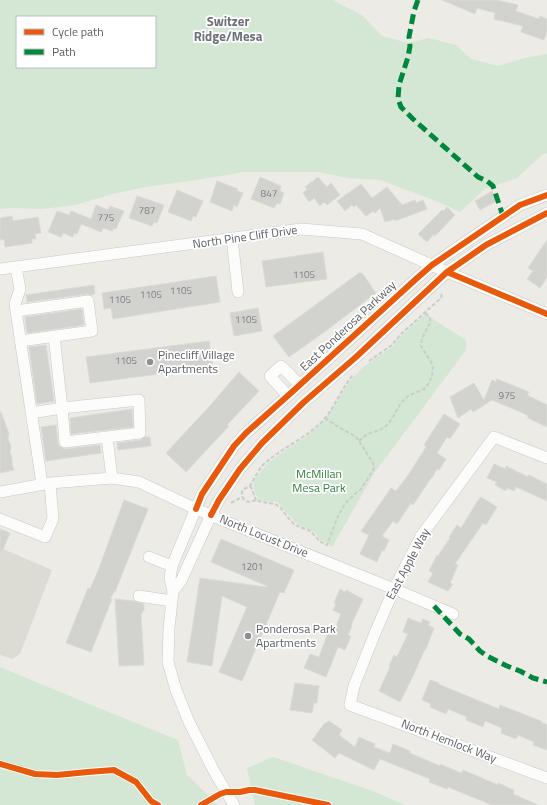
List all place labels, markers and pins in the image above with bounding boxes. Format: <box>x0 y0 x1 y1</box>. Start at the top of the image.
place label: Pinecliff Village Apartments <box>158 345 235 378</box>
marker: Pinecliff Village Apartments <box>145 357 155 367</box>
place label: Ponderosa Park Apartments <box>256 619 336 652</box>
marker: Ponderosa Park Apartments <box>243 631 253 641</box>

